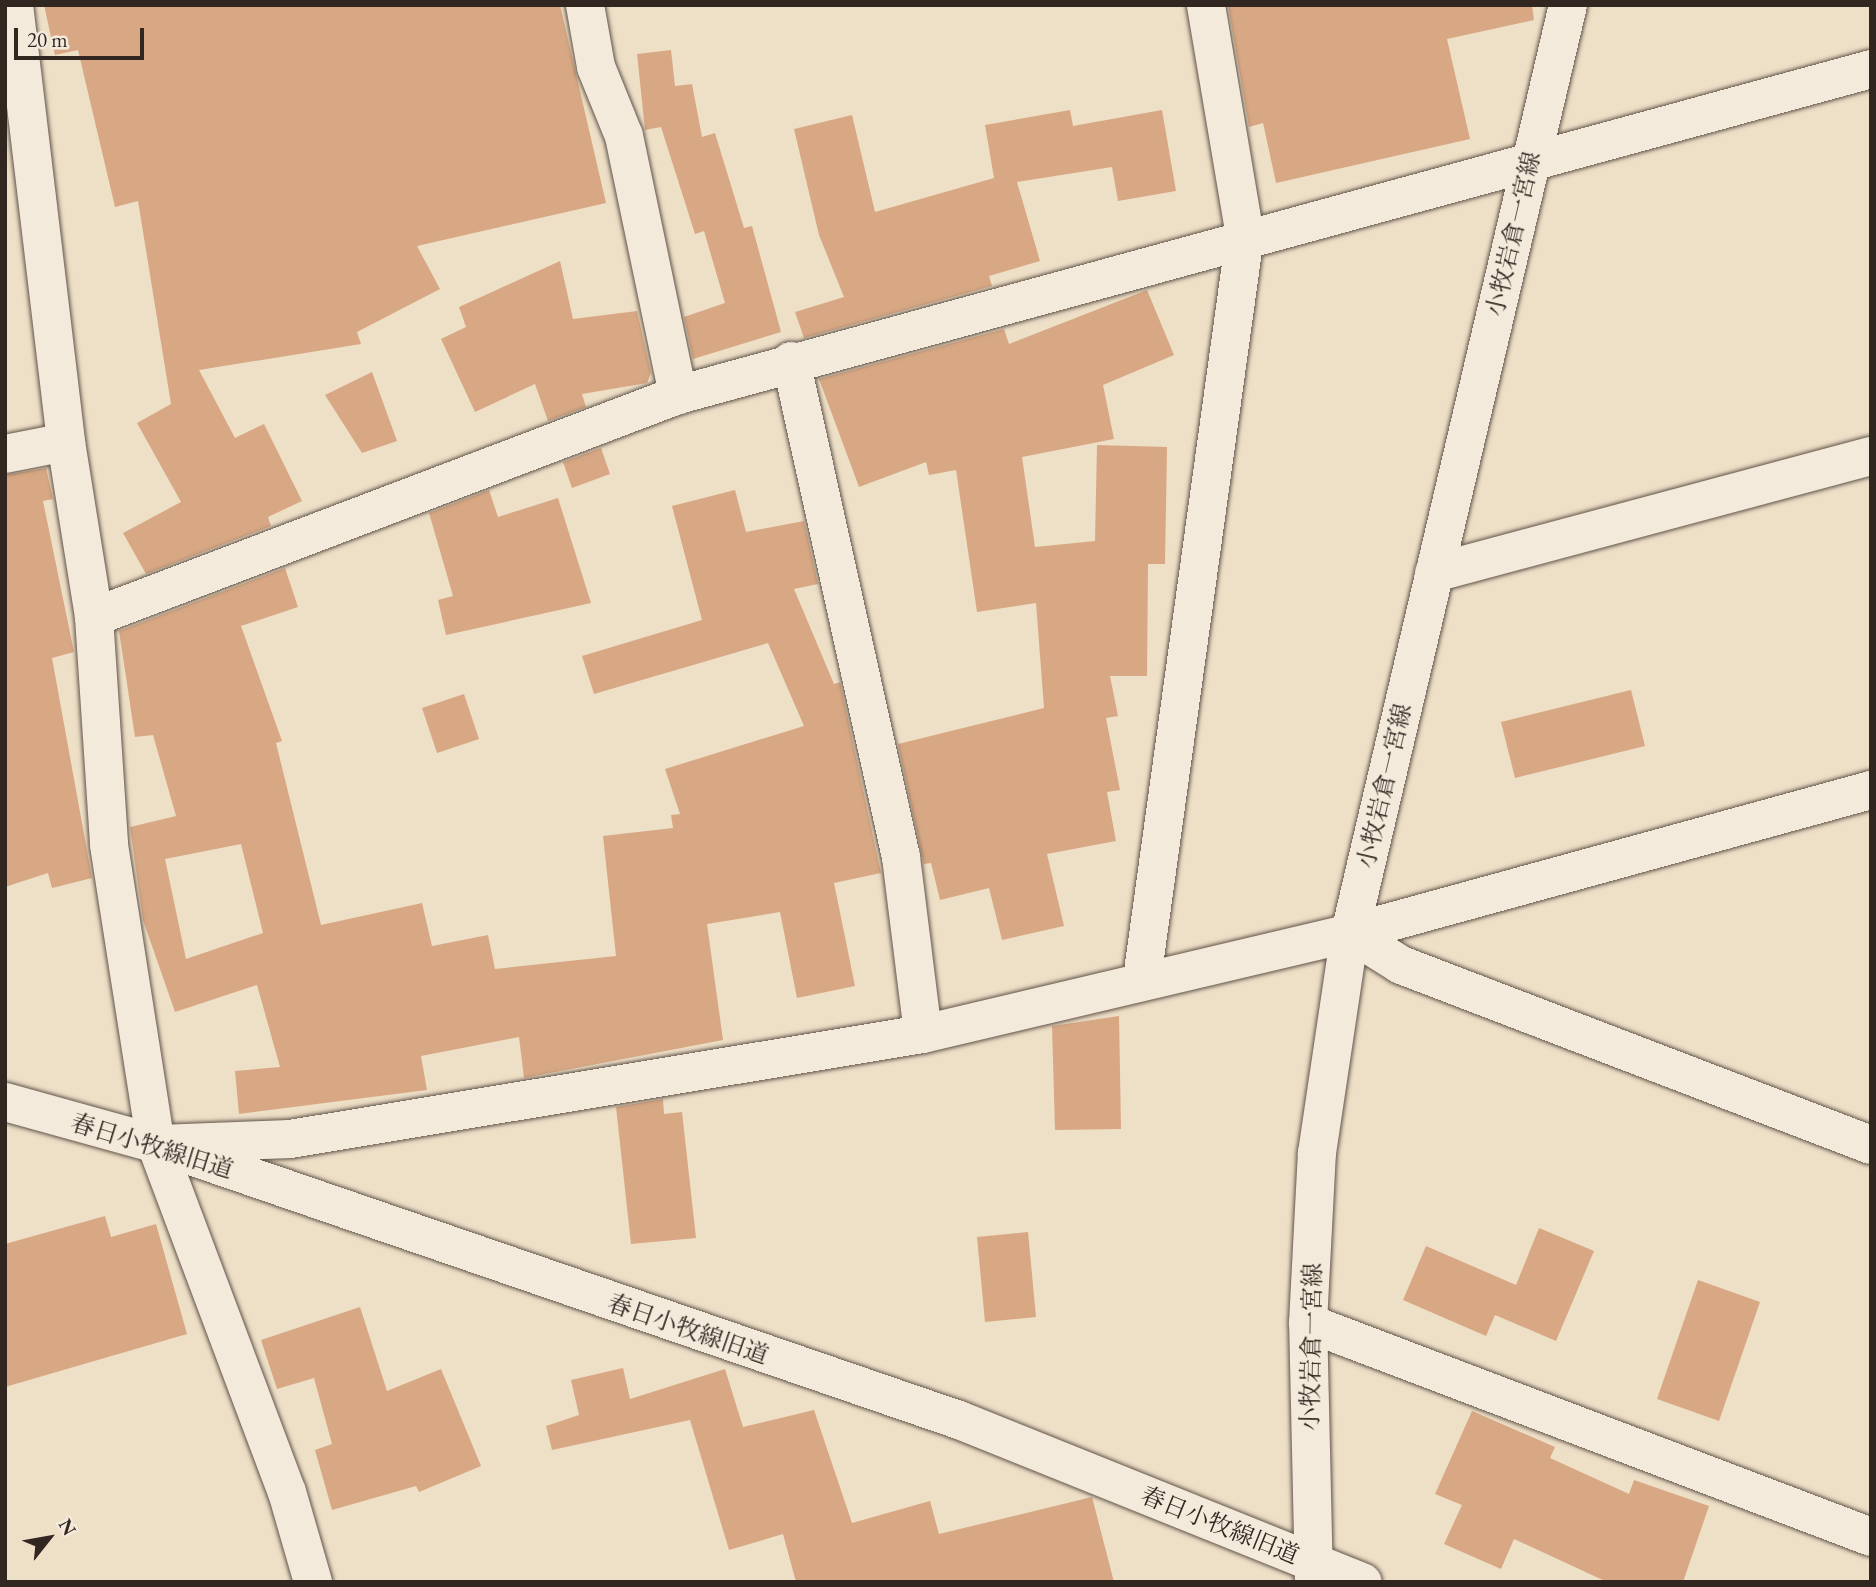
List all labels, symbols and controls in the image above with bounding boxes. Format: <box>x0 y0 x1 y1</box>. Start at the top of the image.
scale bar <box>18 14 147 58</box>
text: 20 m <box>27 26 68 53</box>
street label: 小牧岩倉一宮線 <box>1480 149 1546 319</box>
street label: 小牧岩倉一宮線 <box>1351 701 1417 871</box>
street label: 春日小牧線旧道 <box>67 1108 237 1184</box>
street label: 小牧岩倉一宮線 <box>1295 1263 1327 1431</box>
street label: 春日小牧線旧道 <box>604 1288 772 1370</box>
street label: 春日小牧線旧道 <box>1137 1480 1303 1570</box>
north arrow <box>14 1503 84 1573</box>
text: N <box>53 1514 82 1540</box>

